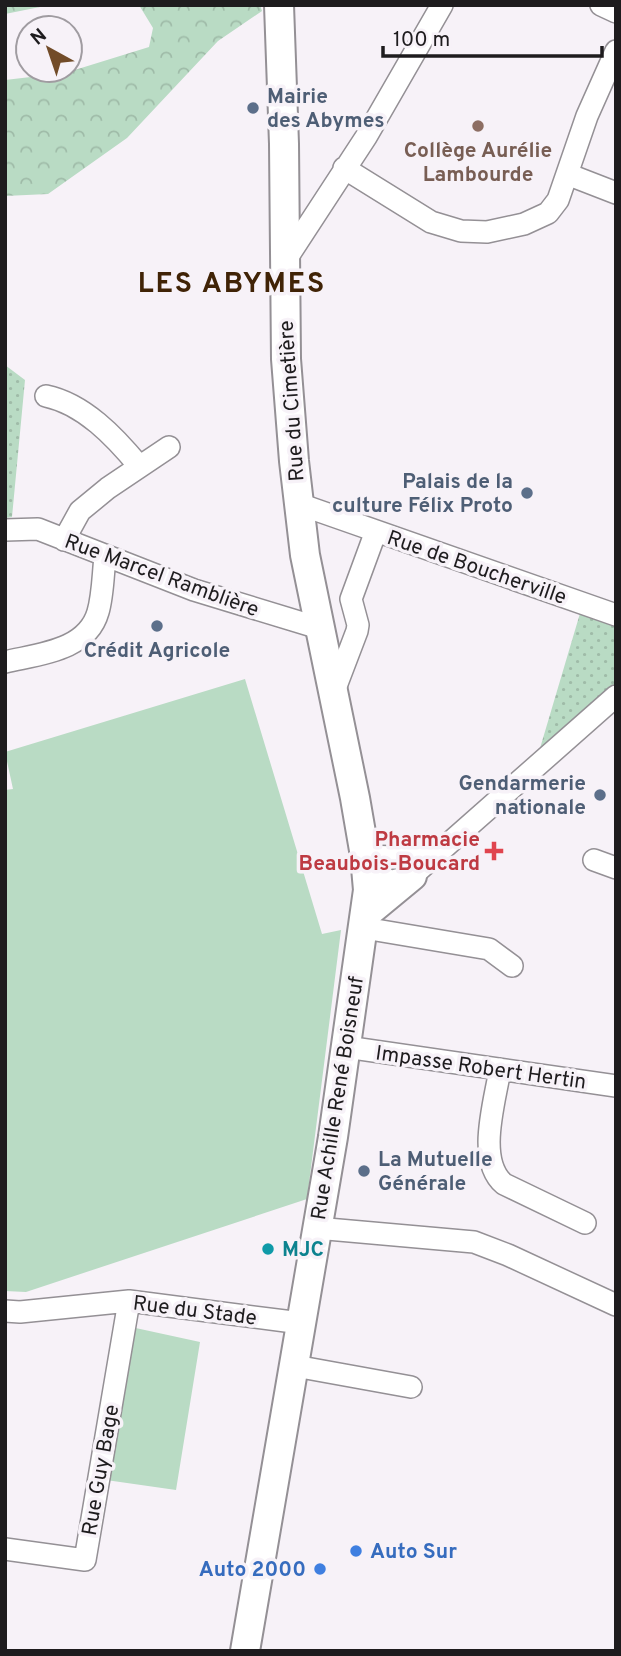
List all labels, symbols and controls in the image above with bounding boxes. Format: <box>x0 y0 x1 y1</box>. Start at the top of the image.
north arrow <box>14 14 84 84</box>
scale bar <box>383 14 602 58</box>
text: N <box>26 24 52 51</box>
text: 100 m <box>393 27 450 54</box>
place label: Mairie des Abymes <box>267 84 385 135</box>
marker: Mairie des Abymes <box>245 100 261 116</box>
marker: Collège Aurélie Lambourde <box>470 118 486 134</box>
place label: Collège Aurélie Lambourde <box>404 138 552 189</box>
district label: LES ABYMES <box>138 267 326 303</box>
street label: Rue du Cimetière <box>273 319 312 482</box>
place label: Palais de la culture Félix Proto <box>332 469 513 520</box>
marker: Palais de la culture Félix Proto <box>519 485 535 501</box>
street label: Rue de Boucherville <box>383 525 570 612</box>
street label: Rue Marcel Ramblière <box>61 529 262 624</box>
marker: Crédit Agricole <box>149 618 165 634</box>
place label: Crédit Agricole <box>84 638 230 665</box>
place label: Gendarmerie nationale <box>458 771 586 822</box>
marker: Gendarmerie nationale <box>592 787 608 803</box>
place label: Pharmacie Beaubois-Boucard <box>299 827 480 878</box>
marker: Pharmacie Beaubois-Boucard <box>486 843 502 859</box>
street label: Rue Achille René Boisneuf <box>306 975 371 1222</box>
street label: Impasse Robert Hertin <box>374 1040 588 1097</box>
place label: La Mutuelle Générale <box>378 1147 493 1198</box>
marker: La Mutuelle Générale <box>356 1163 372 1179</box>
place label: MJC <box>282 1237 324 1264</box>
marker: MJC <box>260 1241 276 1257</box>
street label: Rue du Stade <box>131 1290 258 1332</box>
street label: Rue Guy Bage <box>77 1403 126 1538</box>
place label: Auto Sur <box>370 1539 457 1566</box>
marker: Auto Sur <box>348 1543 364 1559</box>
place label: Auto 2000 <box>199 1557 306 1584</box>
marker: Auto 2000 <box>312 1561 328 1577</box>

